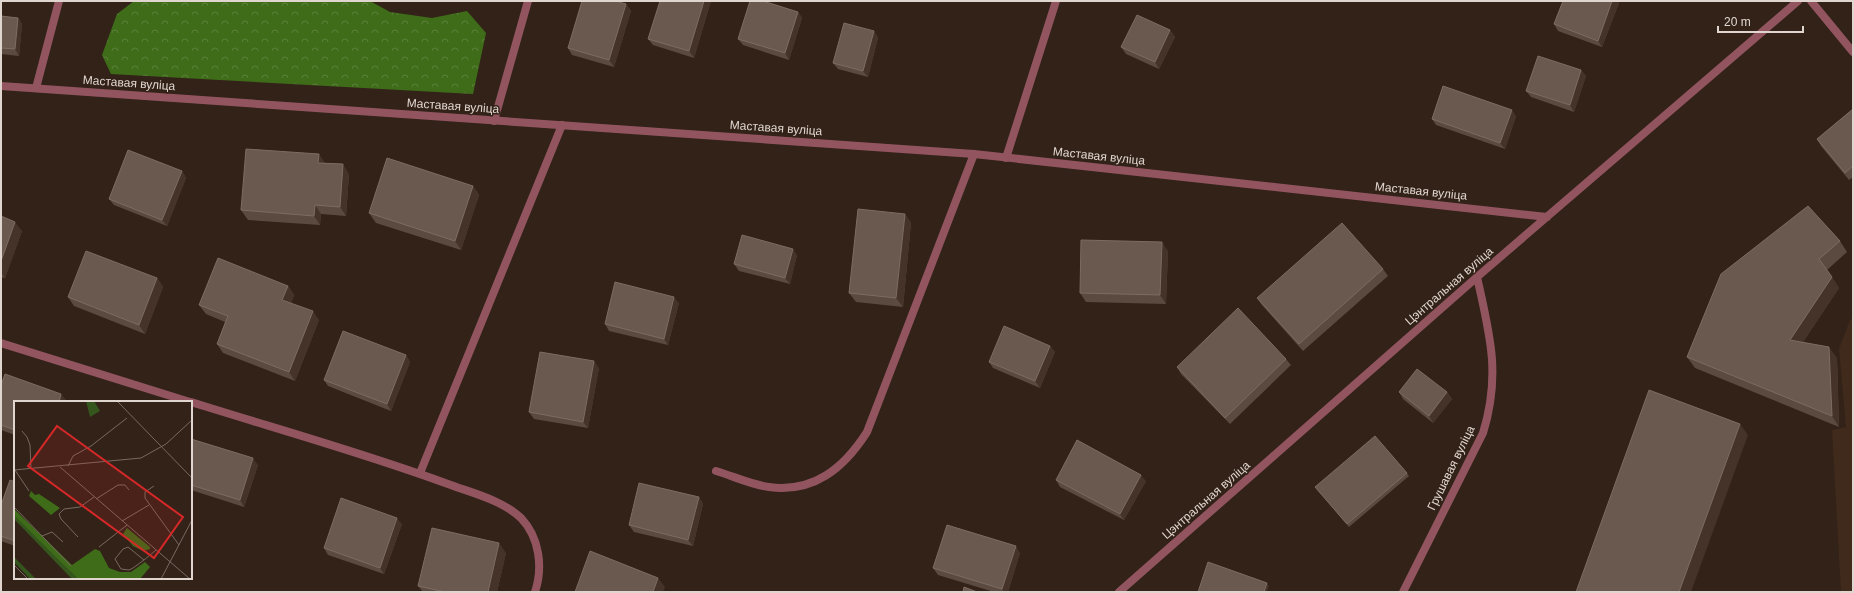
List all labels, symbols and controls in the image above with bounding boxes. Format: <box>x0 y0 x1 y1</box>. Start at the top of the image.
scale bar <box>1718 8 1803 34</box>
text: 20 m <box>1724 15 1751 29</box>
street label: Маставая вуліца <box>82 73 176 93</box>
street label: Маставая вуліца <box>406 96 500 116</box>
street label: Маставая вуліца <box>729 118 823 138</box>
street label: Маставая вуліца <box>1052 144 1146 168</box>
street label: Маставая вуліца <box>1374 179 1468 203</box>
street label: Цэнтральная вуліца <box>1402 244 1496 328</box>
inset map <box>14 401 192 579</box>
street label: Грушавая вуліца <box>1424 423 1478 513</box>
street label: Цэнтральная вуліца <box>1159 458 1253 542</box>

